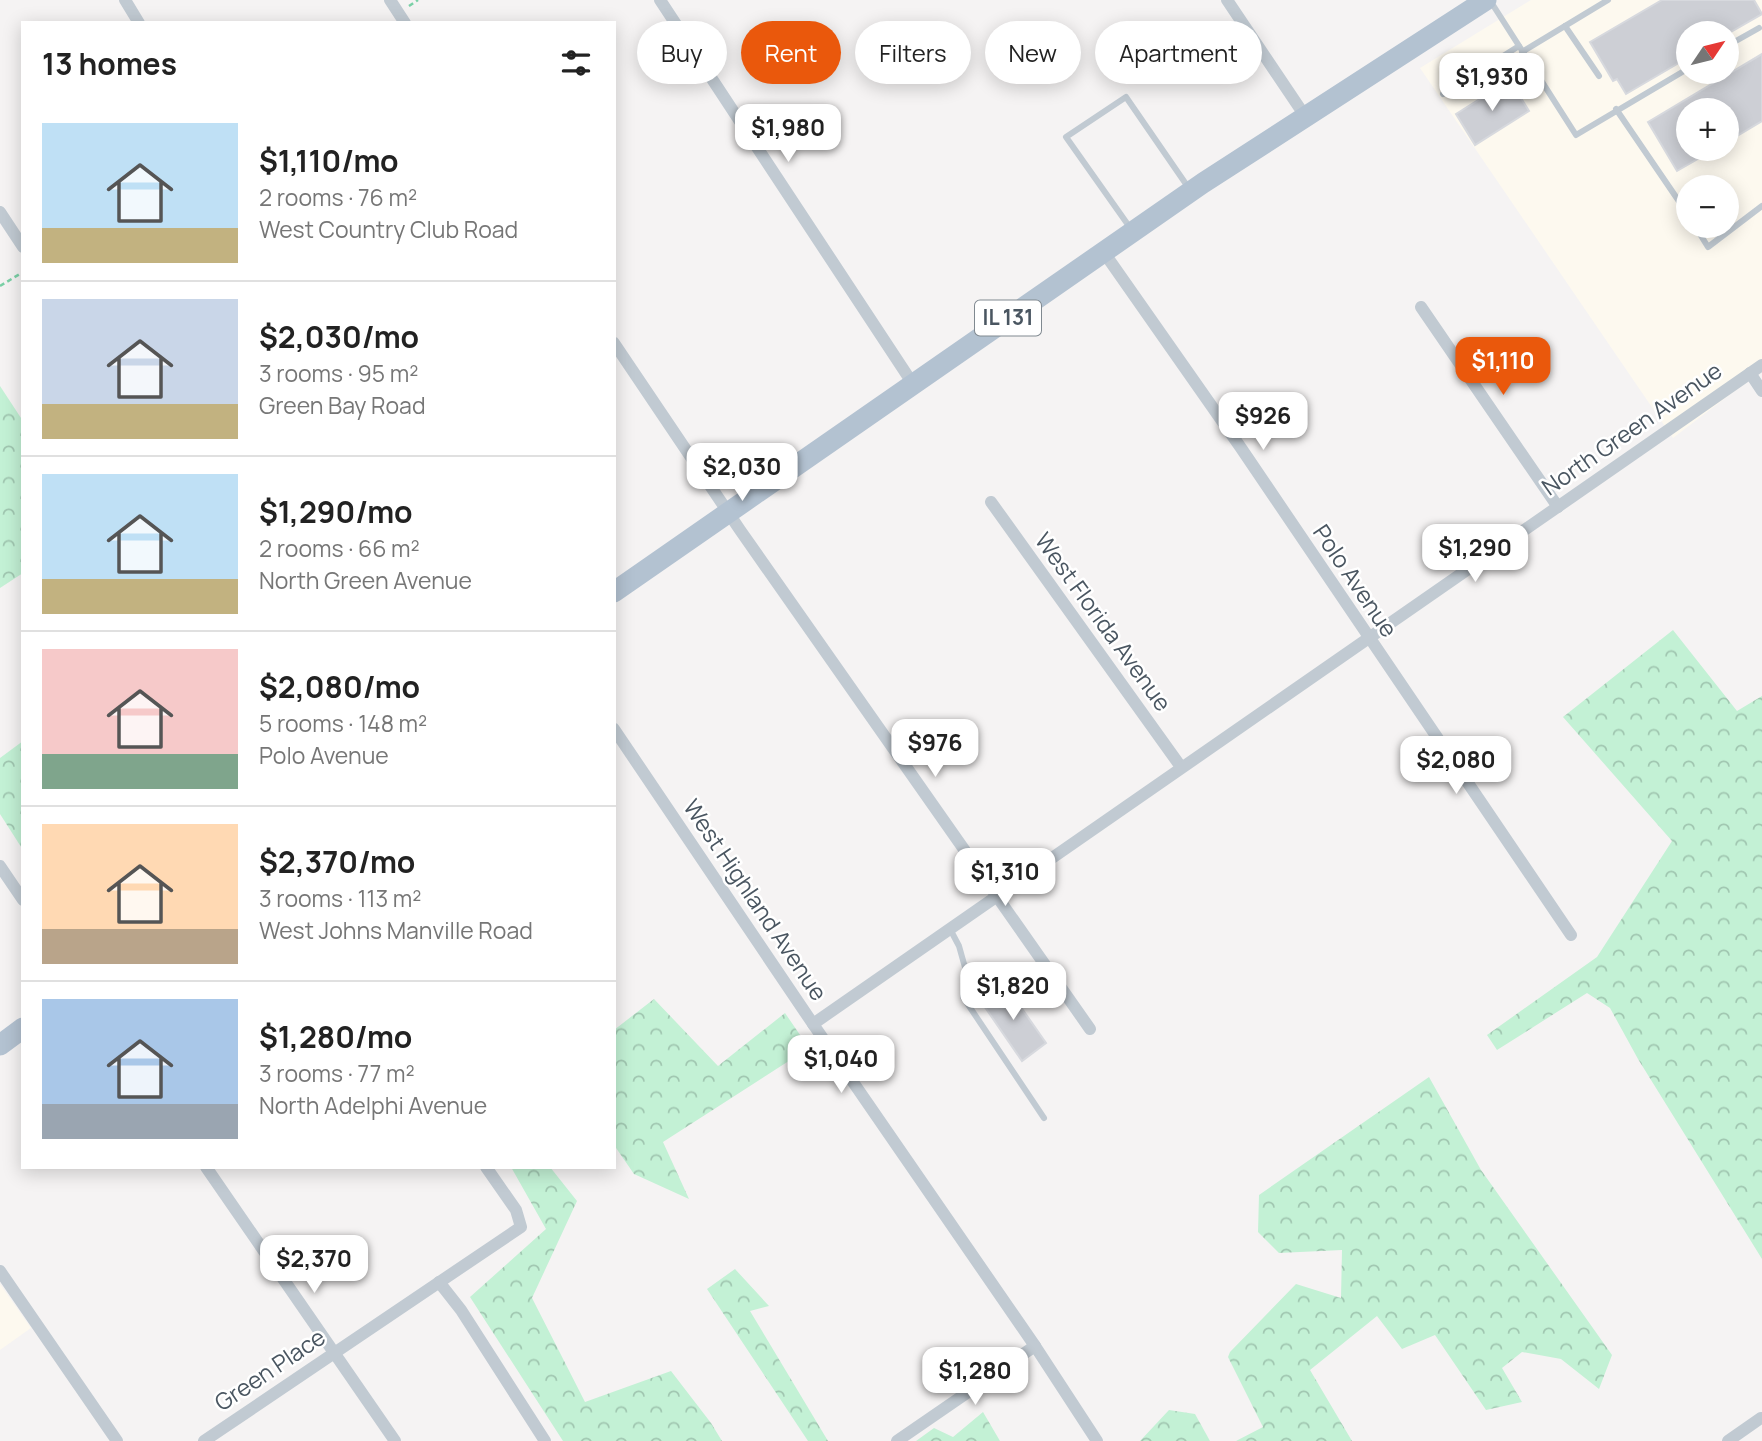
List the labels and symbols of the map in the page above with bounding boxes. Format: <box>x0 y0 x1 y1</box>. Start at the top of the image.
north arrow <box>1676 21 1740 84</box>
pin: $1,930 <box>1435 54 1549 113</box>
pin: $1,980 <box>731 104 845 164</box>
road number: IL 131 <box>975 300 1041 336</box>
pin: $1,110 <box>1446 338 1560 397</box>
street label: North Green Avenue <box>1535 354 1728 502</box>
pin: $926 <box>1222 392 1304 452</box>
pin: $2,030 <box>685 444 799 503</box>
street label: Polo Avenue <box>1306 518 1405 643</box>
pin: $1,290 <box>1418 524 1532 584</box>
street label: West Florida Avenue <box>1028 526 1179 717</box>
pin: $976 <box>894 720 976 779</box>
pin: $2,080 <box>1399 736 1513 796</box>
street label: West Highland Avenue <box>676 792 835 1006</box>
pin: $1,310 <box>948 848 1062 908</box>
pin: $1,820 <box>956 962 1070 1022</box>
pin: $1,040 <box>784 1036 898 1095</box>
pin: $2,370 <box>257 1236 371 1295</box>
street label: Green Place <box>208 1320 331 1418</box>
pin: $1,280 <box>918 1348 1032 1407</box>

